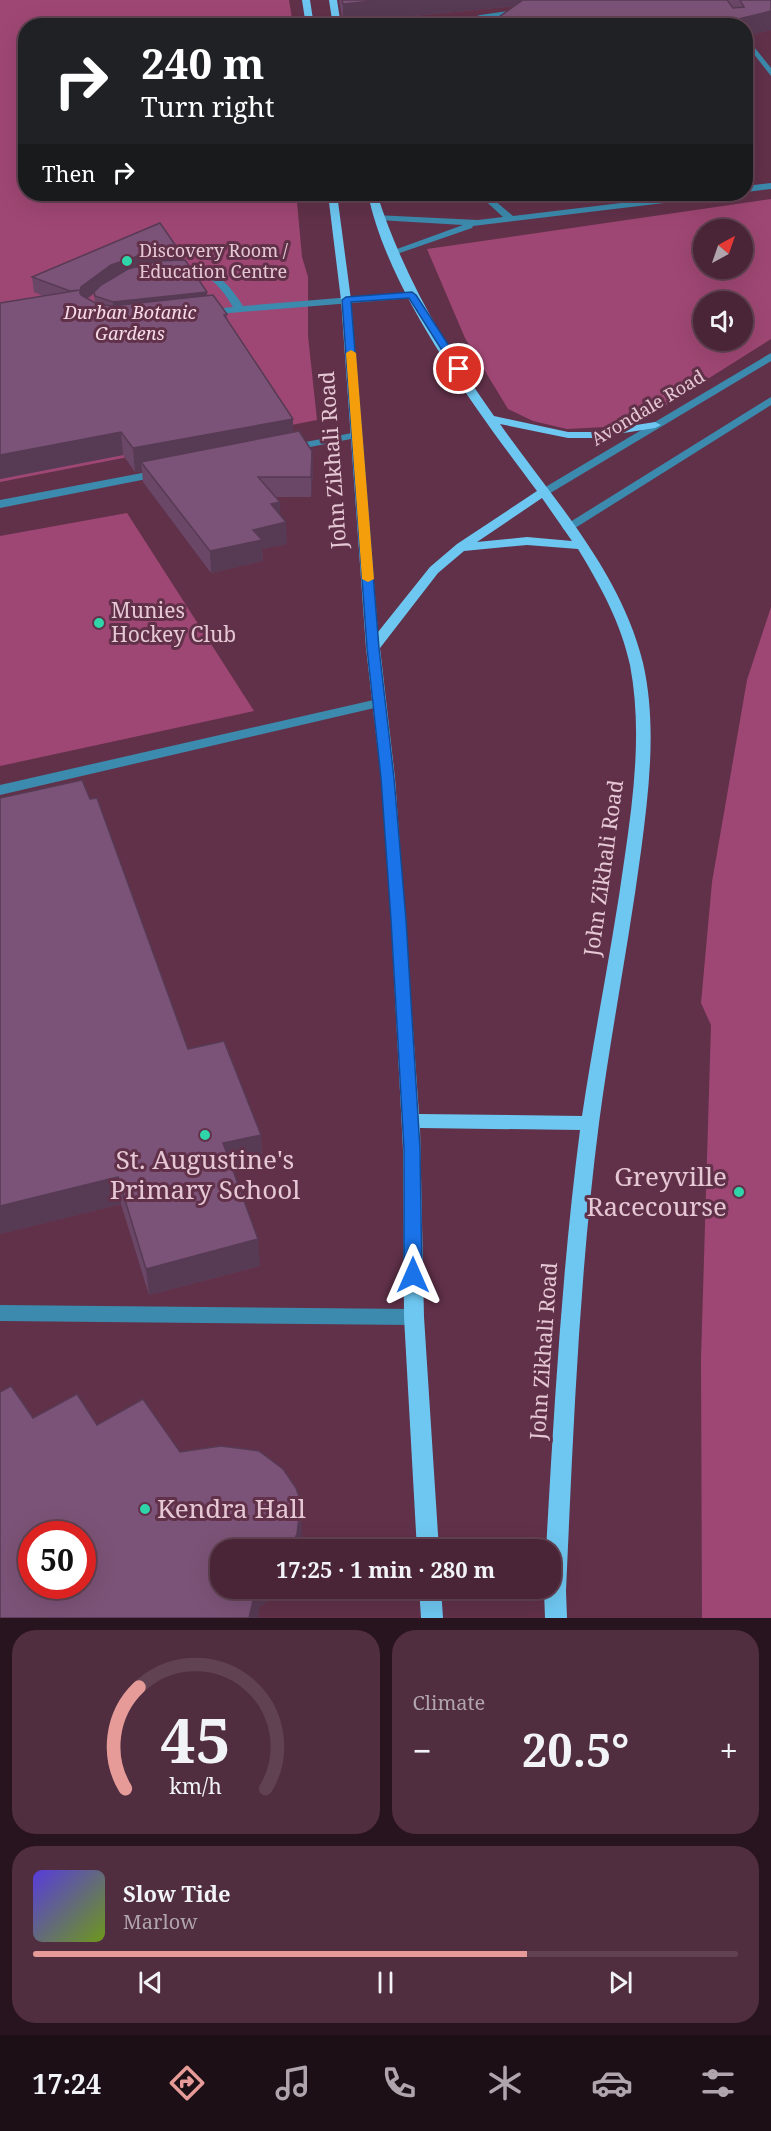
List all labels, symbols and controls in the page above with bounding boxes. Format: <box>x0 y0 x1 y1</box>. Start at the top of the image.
text: 240 m <box>141 34 265 91</box>
icon: right <box>42 42 120 120</box>
text: Turn right <box>141 88 274 125</box>
icon: right <box>107 156 140 189</box>
text: Then <box>42 158 95 188</box>
north arrow <box>693 219 753 279</box>
map controls <box>693 219 753 351</box>
place label: Discovery Room / Education Centre <box>139 238 289 283</box>
marker: Discovery Room / Education Centre <box>120 254 134 268</box>
button: sound <box>693 291 753 351</box>
park label: Durban Botanic Gardens <box>63 300 196 345</box>
pin <box>433 343 484 394</box>
icon: arrive <box>442 352 475 385</box>
street label: Avondale Road <box>586 364 709 451</box>
street label: John Zikhali Road <box>312 370 352 551</box>
place label: Munies Hockey Club <box>111 596 236 648</box>
marker: Munies Hockey Club <box>92 616 106 630</box>
street label: John Zikhali Road <box>577 778 629 959</box>
marker: St. Augustine's Primary School <box>198 1128 212 1142</box>
place label: St. Augustine's Primary School <box>110 1141 300 1207</box>
place label: Greyville Racecourse <box>586 1158 727 1224</box>
marker: Greyville Racecourse <box>732 1185 746 1199</box>
position arrow <box>381 1243 445 1307</box>
street label: John Zikhali Road <box>523 1261 563 1442</box>
place label: Kendra Hall <box>157 1490 306 1526</box>
marker: Kendra Hall <box>138 1502 152 1516</box>
speed limit sign: 50 <box>18 1521 96 1599</box>
text: 17:25 · 1 min · 280 m <box>276 1554 495 1584</box>
text: Climate <box>413 1689 485 1716</box>
text: 45 <box>160 1696 231 1781</box>
text: 20.5° <box>522 1719 629 1780</box>
text: − <box>413 1728 432 1773</box>
text: + <box>720 1728 738 1773</box>
text: km/h <box>169 1771 222 1800</box>
text: Slow Tide <box>123 1878 231 1908</box>
text: Marlow <box>123 1908 197 1935</box>
icon: previous <box>134 1966 167 1999</box>
icon: pause <box>369 1966 402 1999</box>
icon: next <box>604 1966 637 1999</box>
icon: directions <box>166 2062 208 2104</box>
icon: music <box>272 2062 314 2104</box>
icon: phone <box>378 2062 420 2104</box>
icon: climate <box>484 2062 526 2104</box>
icon: car <box>591 2062 633 2104</box>
icon: filters <box>697 2062 739 2104</box>
text: 17:24 <box>32 2065 101 2102</box>

